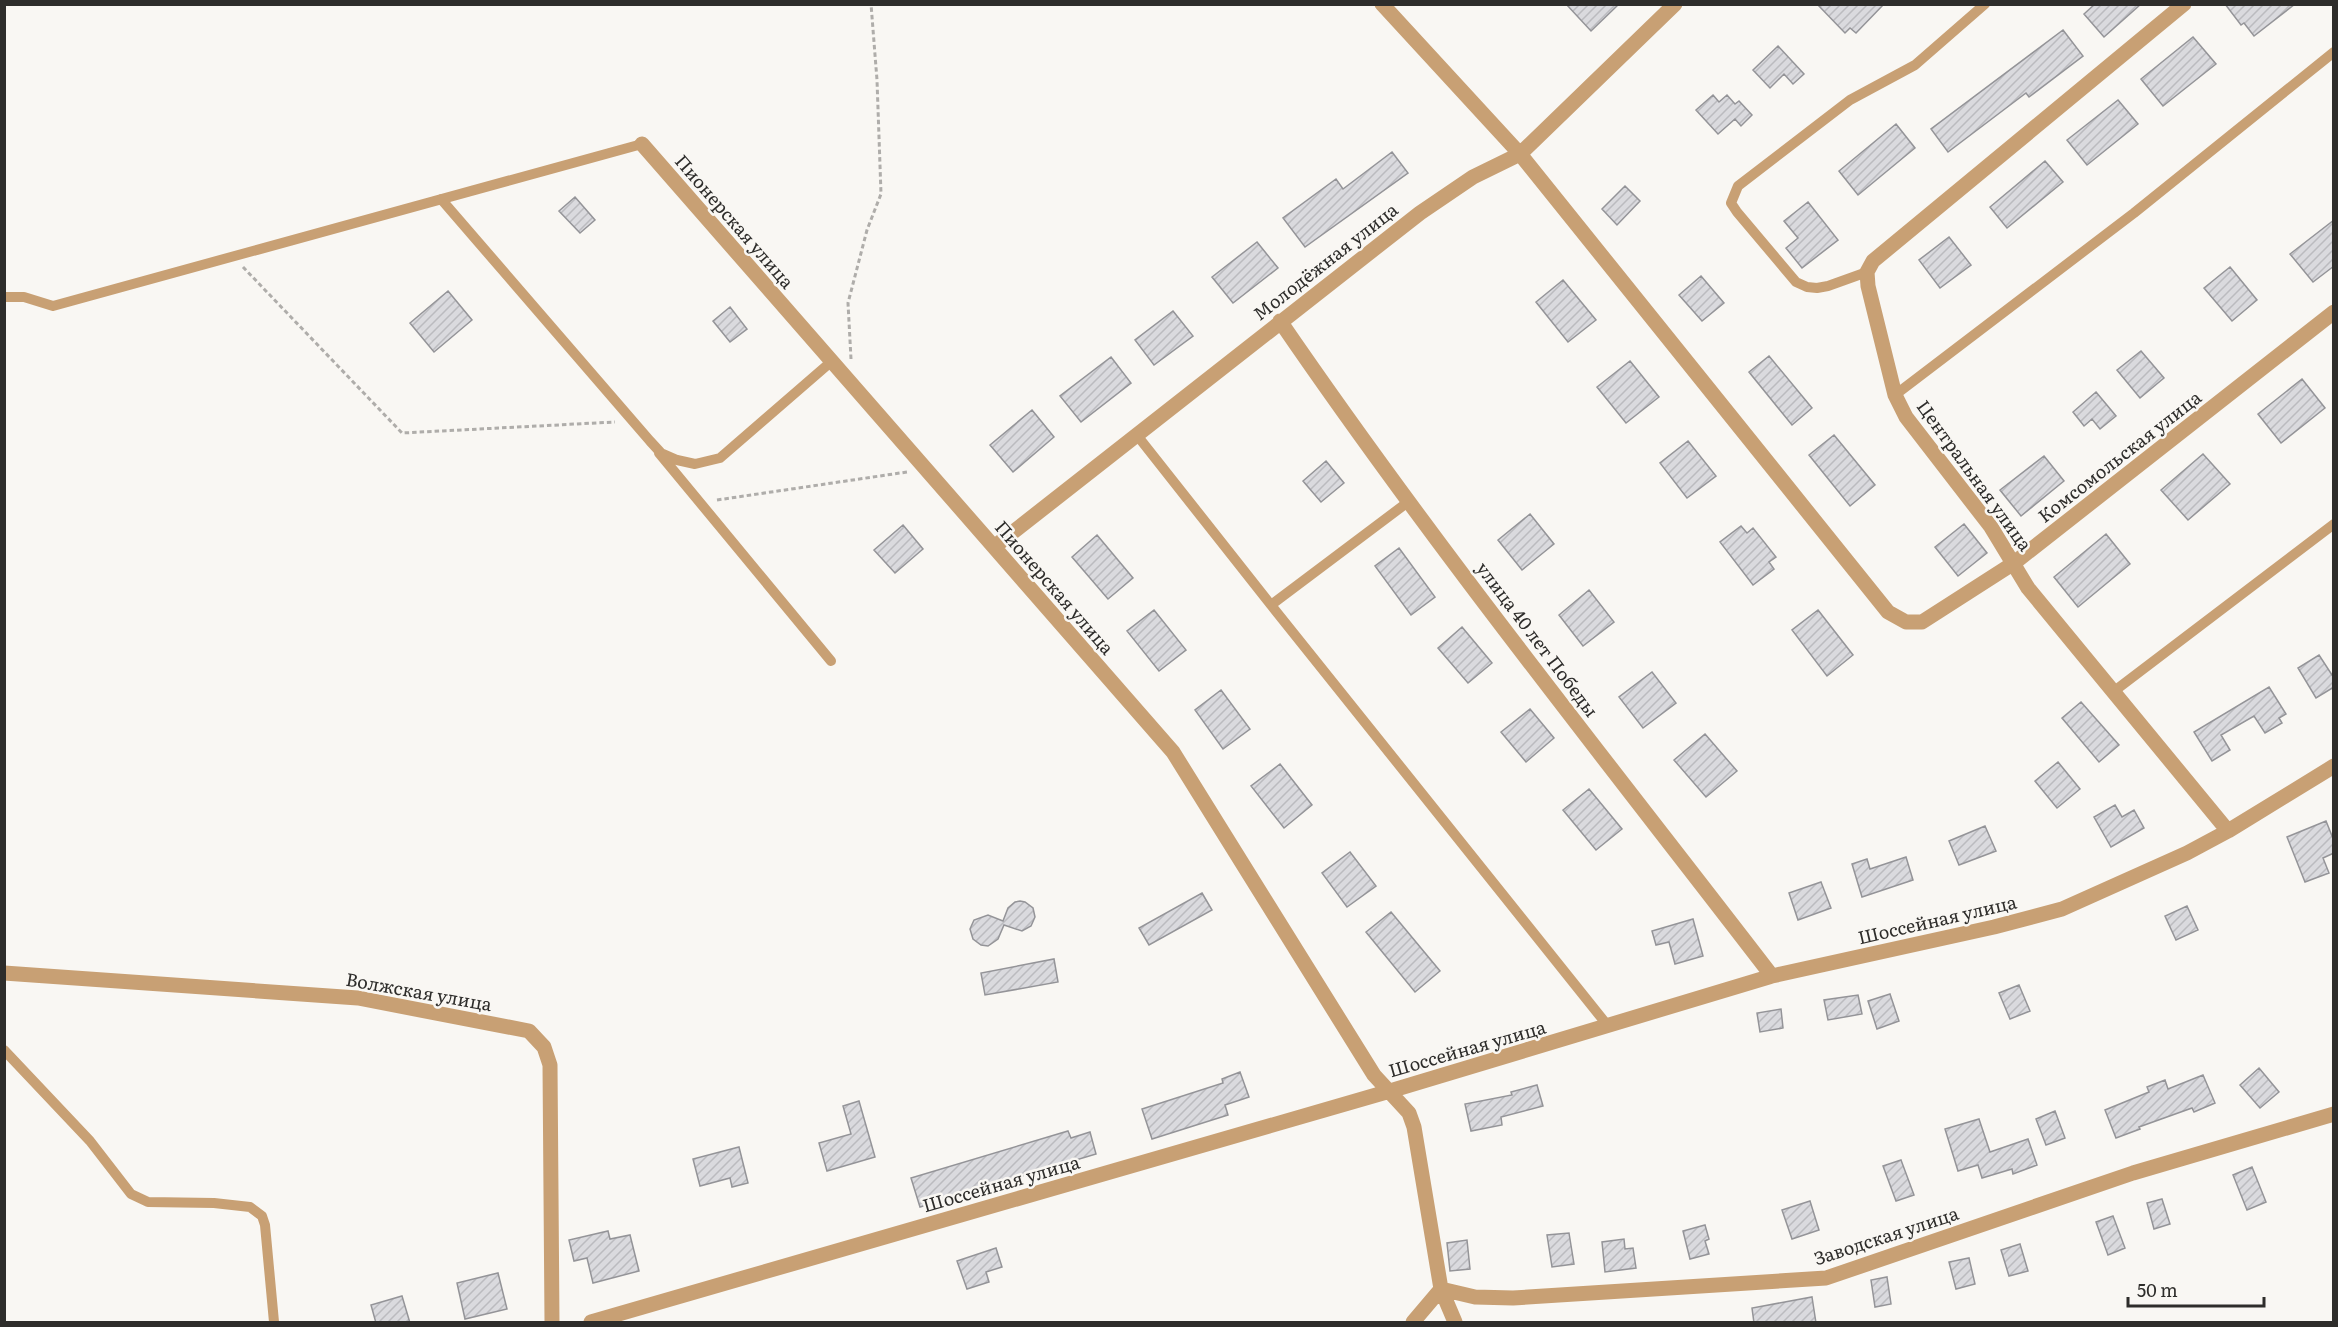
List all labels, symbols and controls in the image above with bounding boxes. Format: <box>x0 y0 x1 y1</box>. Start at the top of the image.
street label: Пионерская улица <box>669 148 801 294</box>
street label: Молодёжная улица <box>1247 196 1403 326</box>
street label: Комсомольская улица <box>2032 383 2207 528</box>
street label: Центральная улица <box>1911 394 2039 556</box>
street label: Пионерская улица <box>989 514 1121 660</box>
street label: улица 40 лет Победы <box>1471 556 1605 722</box>
street label: Шоссейная улица <box>1855 888 2019 950</box>
street label: Волжская улица <box>344 965 494 1017</box>
street label: Шоссейная улица <box>1385 1013 1549 1083</box>
street label: Шоссейная улица <box>919 1148 1083 1218</box>
street label: Заводская улица <box>1810 1199 1962 1271</box>
scale bar <box>2128 1270 2264 1308</box>
text: 50 m <box>2137 1276 2178 1303</box>

